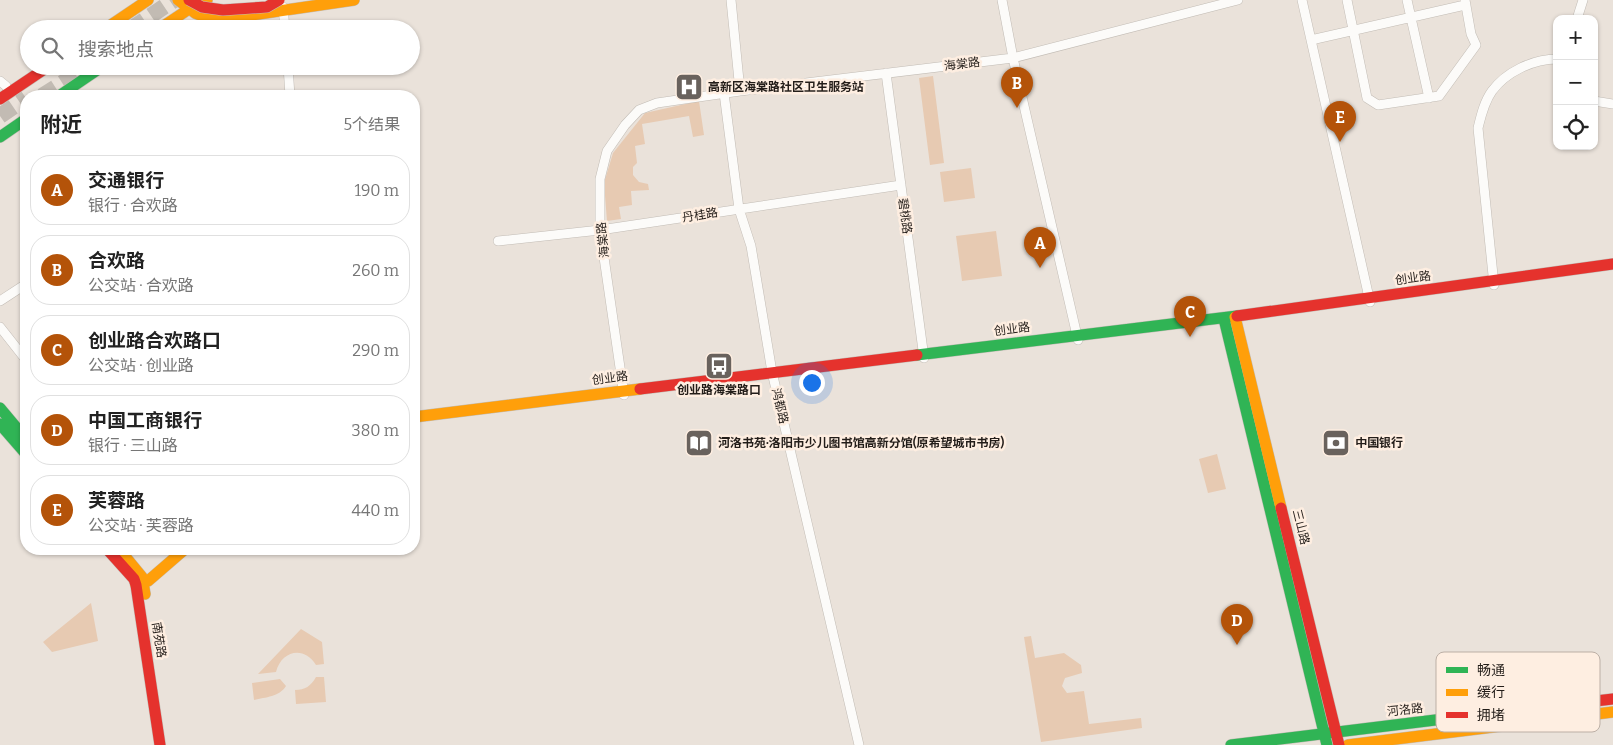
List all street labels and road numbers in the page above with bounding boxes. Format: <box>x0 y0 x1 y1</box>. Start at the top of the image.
street label: 海棠路 <box>943 55 981 73</box>
street label: 碧桃路 <box>896 197 914 235</box>
street label: 丹桂路 <box>681 205 719 225</box>
street label: 海棠路 <box>594 221 612 259</box>
street label: 创业路 <box>1394 269 1432 287</box>
street label: 创业路 <box>993 320 1031 338</box>
street label: 创业路 <box>591 369 629 387</box>
street label: 鸿都路 <box>769 387 791 425</box>
street label: 三山路 <box>1290 508 1312 546</box>
street label: 南苑路 <box>149 621 169 659</box>
street label: 河洛路 <box>1386 701 1424 719</box>

